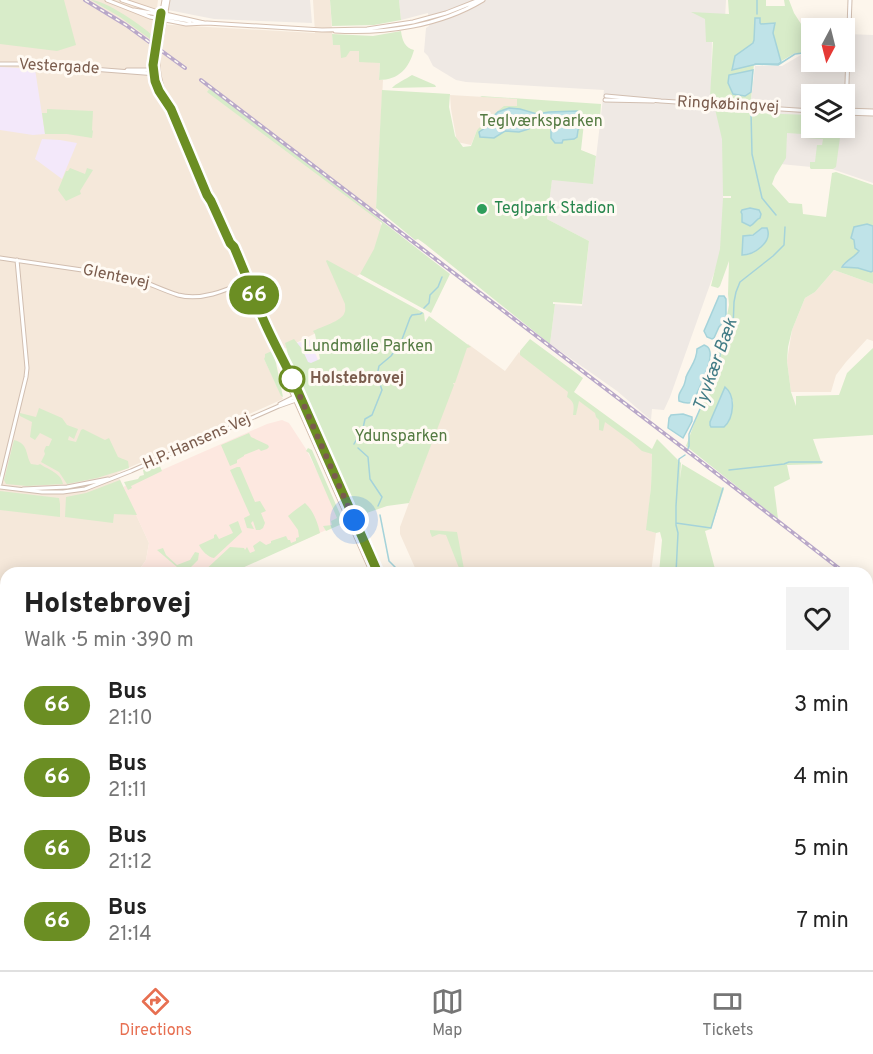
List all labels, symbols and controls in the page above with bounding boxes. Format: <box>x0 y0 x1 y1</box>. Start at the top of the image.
north arrow <box>801 18 855 72</box>
map controls <box>801 18 855 138</box>
street label: Vestergade <box>18 55 100 79</box>
button: layers <box>801 84 855 138</box>
street label: Ringkøbingvej <box>676 92 780 118</box>
park label: Teglværksparken <box>479 112 603 132</box>
place label: Teglpark Stadion <box>494 199 615 219</box>
marker: Teglpark Stadion <box>475 202 489 216</box>
street label: Glentevej <box>81 260 151 294</box>
line badge: 66 <box>227 276 281 314</box>
text: 66 <box>241 282 267 309</box>
water label: Tyvkær Bæk <box>689 314 744 415</box>
park label: Lundmølle Parken <box>303 337 433 357</box>
marker: Holstebrovej <box>279 366 305 392</box>
place label: Holstebrovej <box>310 369 404 389</box>
street label: H.P. Hansens Vej <box>140 409 254 475</box>
park label: Ydunsparken <box>354 427 448 447</box>
your location <box>339 505 369 535</box>
text: Holstebrovej <box>24 587 191 623</box>
button: heart <box>786 587 849 650</box>
text: Walk · 5 min · 390 m <box>24 628 194 654</box>
text: Bus <box>108 679 147 706</box>
text: 66 <box>44 692 70 719</box>
text: 3 min <box>794 692 849 719</box>
text: 21:10 <box>108 706 153 732</box>
text: Bus <box>108 751 147 778</box>
text: 66 <box>44 764 70 791</box>
text: 4 min <box>794 764 849 791</box>
text: 21:11 <box>108 778 147 804</box>
text: Bus <box>108 823 147 850</box>
text: 66 <box>44 836 70 863</box>
text: 5 min <box>794 836 849 863</box>
text: 21:12 <box>108 850 152 876</box>
text: Bus <box>108 895 147 922</box>
text: 66 <box>44 908 70 935</box>
text: 7 min <box>797 908 849 935</box>
text: 21:14 <box>108 922 152 948</box>
tab: Directions <box>119 985 192 1041</box>
tab: Map <box>431 985 464 1041</box>
tab: Tickets <box>702 985 754 1041</box>

